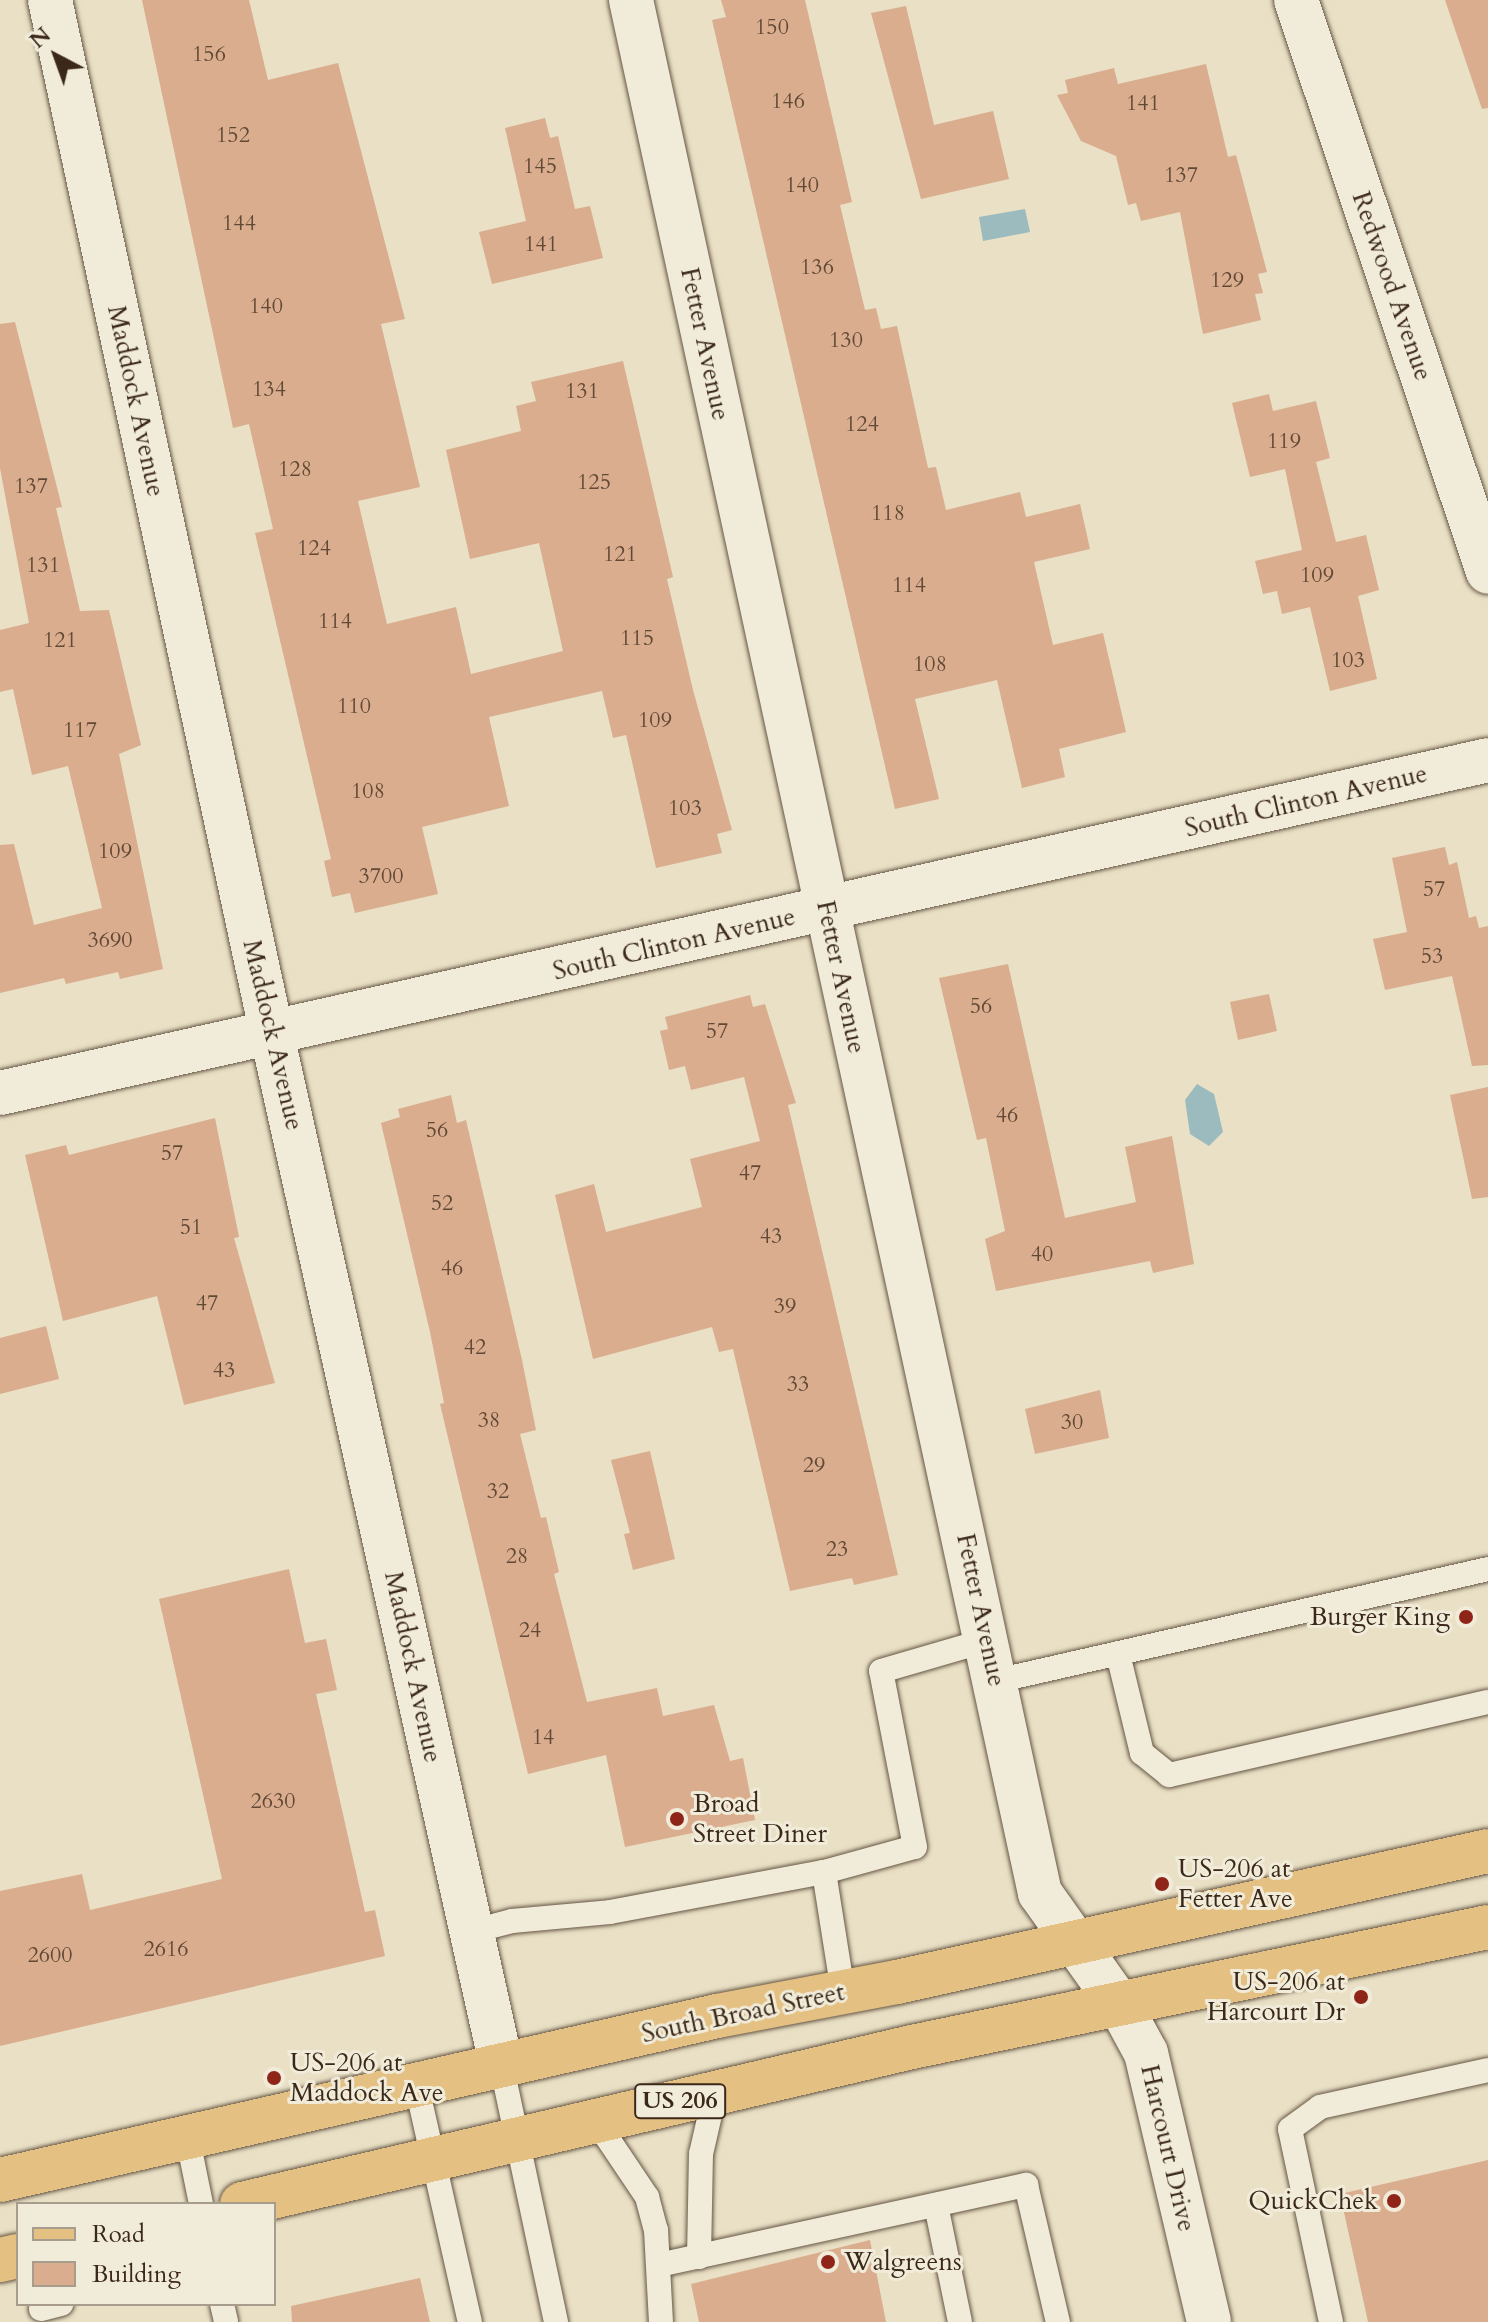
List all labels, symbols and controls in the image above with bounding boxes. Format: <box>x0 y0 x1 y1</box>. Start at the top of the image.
house number: 150 <box>755 15 789 41</box>
north arrow <box>16 16 96 96</box>
text: N <box>23 20 57 55</box>
house number: 156 <box>192 42 226 68</box>
house number: 146 <box>771 89 805 115</box>
house number: 141 <box>1126 91 1160 117</box>
house number: 152 <box>216 123 250 149</box>
house number: 145 <box>523 154 557 180</box>
house number: 137 <box>1164 163 1198 189</box>
house number: 140 <box>785 173 819 199</box>
street label: Redwood Avenue <box>1345 187 1439 385</box>
house number: 144 <box>222 211 256 237</box>
house number: 141 <box>524 232 558 258</box>
house number: 136 <box>800 255 834 281</box>
street label: Fetter Avenue <box>674 265 736 423</box>
house number: 129 <box>1210 268 1244 294</box>
house number: 140 <box>249 294 283 320</box>
street label: Maddock Avenue <box>101 303 171 499</box>
house number: 130 <box>829 328 863 354</box>
house number: 134 <box>252 377 286 403</box>
house number: 131 <box>565 379 599 405</box>
house number: 124 <box>845 412 879 438</box>
house number: 119 <box>1267 429 1301 455</box>
house number: 128 <box>278 457 312 483</box>
house number: 125 <box>577 470 611 496</box>
house number: 137 <box>14 474 48 500</box>
house number: 118 <box>871 501 905 527</box>
house number: 124 <box>297 536 331 562</box>
house number: 121 <box>603 542 637 568</box>
house number: 131 <box>26 553 60 579</box>
house number: 109 <box>1300 563 1334 589</box>
house number: 114 <box>892 573 926 599</box>
house number: 114 <box>318 609 352 635</box>
house number: 115 <box>620 626 654 652</box>
house number: 121 <box>43 628 77 654</box>
house number: 103 <box>1331 648 1365 674</box>
house number: 108 <box>913 652 947 678</box>
house number: 110 <box>337 694 371 720</box>
house number: 109 <box>638 708 672 734</box>
house number: 117 <box>63 718 97 744</box>
street label: South Clinton Avenue <box>1182 758 1430 844</box>
house number: 108 <box>351 779 385 805</box>
house number: 103 <box>668 796 702 822</box>
house number: 109 <box>98 839 132 865</box>
house number: 3700 <box>358 864 404 890</box>
house number: 57 <box>1423 877 1445 903</box>
street label: Fetter Avenue <box>810 898 872 1056</box>
street label: South Clinton Avenue <box>550 901 798 987</box>
house number: 3690 <box>87 928 133 954</box>
street label: Maddock Avenue <box>236 937 310 1133</box>
house number: 53 <box>1421 944 1443 970</box>
house number: 56 <box>970 994 992 1020</box>
house number: 57 <box>706 1019 728 1045</box>
house number: 46 <box>996 1103 1018 1129</box>
house number: 56 <box>426 1118 448 1144</box>
house number: 57 <box>161 1141 183 1167</box>
house number: 47 <box>739 1161 761 1187</box>
house number: 52 <box>431 1191 453 1217</box>
house number: 51 <box>180 1215 202 1241</box>
house number: 43 <box>760 1224 782 1250</box>
house number: 40 <box>1031 1242 1053 1268</box>
house number: 46 <box>441 1256 463 1282</box>
house number: 47 <box>196 1291 218 1317</box>
house number: 39 <box>774 1294 796 1320</box>
house number: 42 <box>464 1335 486 1361</box>
house number: 43 <box>213 1358 235 1384</box>
house number: 33 <box>787 1372 809 1398</box>
house number: 38 <box>478 1408 500 1434</box>
house number: 30 <box>1061 1410 1083 1436</box>
house number: 29 <box>803 1453 825 1479</box>
house number: 32 <box>487 1479 509 1505</box>
street label: Fetter Avenue <box>950 1531 1012 1689</box>
house number: 23 <box>826 1537 848 1563</box>
house number: 28 <box>506 1544 528 1570</box>
street label: Maddock Avenue <box>378 1569 448 1765</box>
place label: Burger King <box>1310 1601 1450 1633</box>
marker: Burger King <box>1457 1608 1475 1626</box>
house number: 24 <box>519 1618 541 1644</box>
house number: 14 <box>532 1725 554 1751</box>
place label: Broad Street Diner <box>693 1788 827 1850</box>
house number: 2630 <box>250 1789 296 1815</box>
marker: Broad Street Diner <box>668 1810 686 1828</box>
place label: US-206 at Fetter Ave <box>1178 1853 1293 1914</box>
marker: US-206 at Fetter Ave <box>1153 1875 1171 1893</box>
house number: 2616 <box>143 1937 189 1963</box>
house number: 2600 <box>27 1943 73 1969</box>
place label: US-206 at Harcourt Dr <box>1207 1966 1345 2028</box>
street label: South Broad Street <box>639 1976 847 2050</box>
marker: US-206 at Harcourt Dr <box>1352 1988 1370 2006</box>
place label: US-206 at Maddock Ave <box>290 2047 444 2108</box>
street label: Harcourt Drive <box>1134 2062 1202 2234</box>
marker: US-206 at Maddock Ave <box>265 2069 283 2087</box>
road number: US 206 <box>634 2081 726 2121</box>
place label: QuickChek <box>1248 2185 1378 2217</box>
marker: QuickChek <box>1385 2192 1403 2210</box>
legend <box>16 2202 276 2306</box>
text: Road <box>92 2218 145 2251</box>
place label: Walgreens <box>844 2246 962 2278</box>
marker: Walgreens <box>819 2253 837 2271</box>
text: Building <box>92 2258 181 2291</box>

